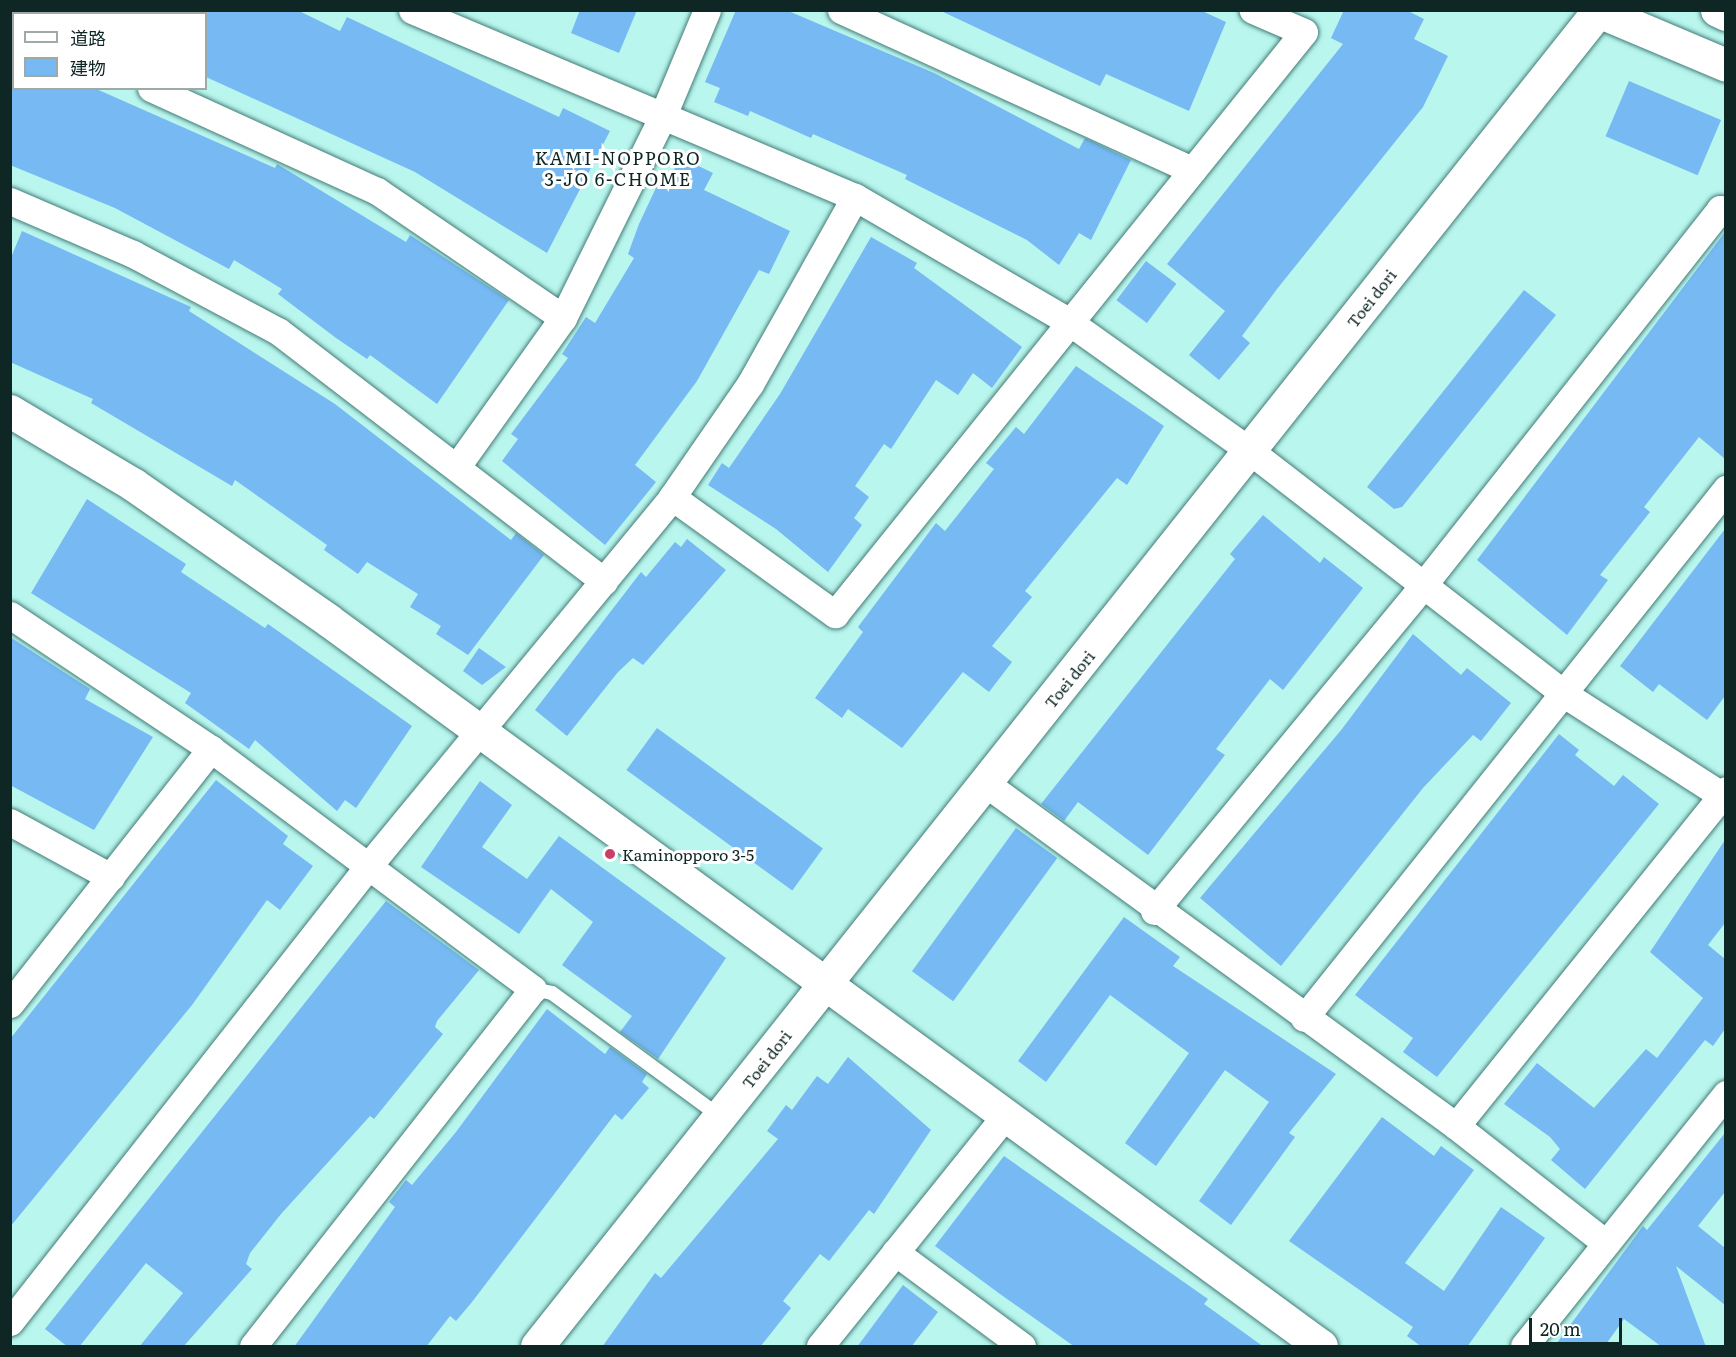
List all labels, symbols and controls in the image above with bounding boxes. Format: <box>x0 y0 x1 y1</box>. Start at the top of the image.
legend <box>12 12 207 90</box>
text: 道路 <box>70 24 106 51</box>
text: 建物 <box>70 54 106 81</box>
district label: KAMI-NOPPORO 3-JO 6-CHOME <box>535 148 701 190</box>
street label: Toei dori <box>1342 265 1400 331</box>
street label: Toei dori <box>1040 646 1098 712</box>
place label: Kaminopporo 3-5 <box>622 844 754 864</box>
marker: Kaminopporo 3-5 <box>603 847 617 861</box>
street label: Toei dori <box>737 1026 795 1092</box>
scale bar <box>1532 1306 1625 1344</box>
text: 20 m <box>1540 1315 1581 1342</box>

